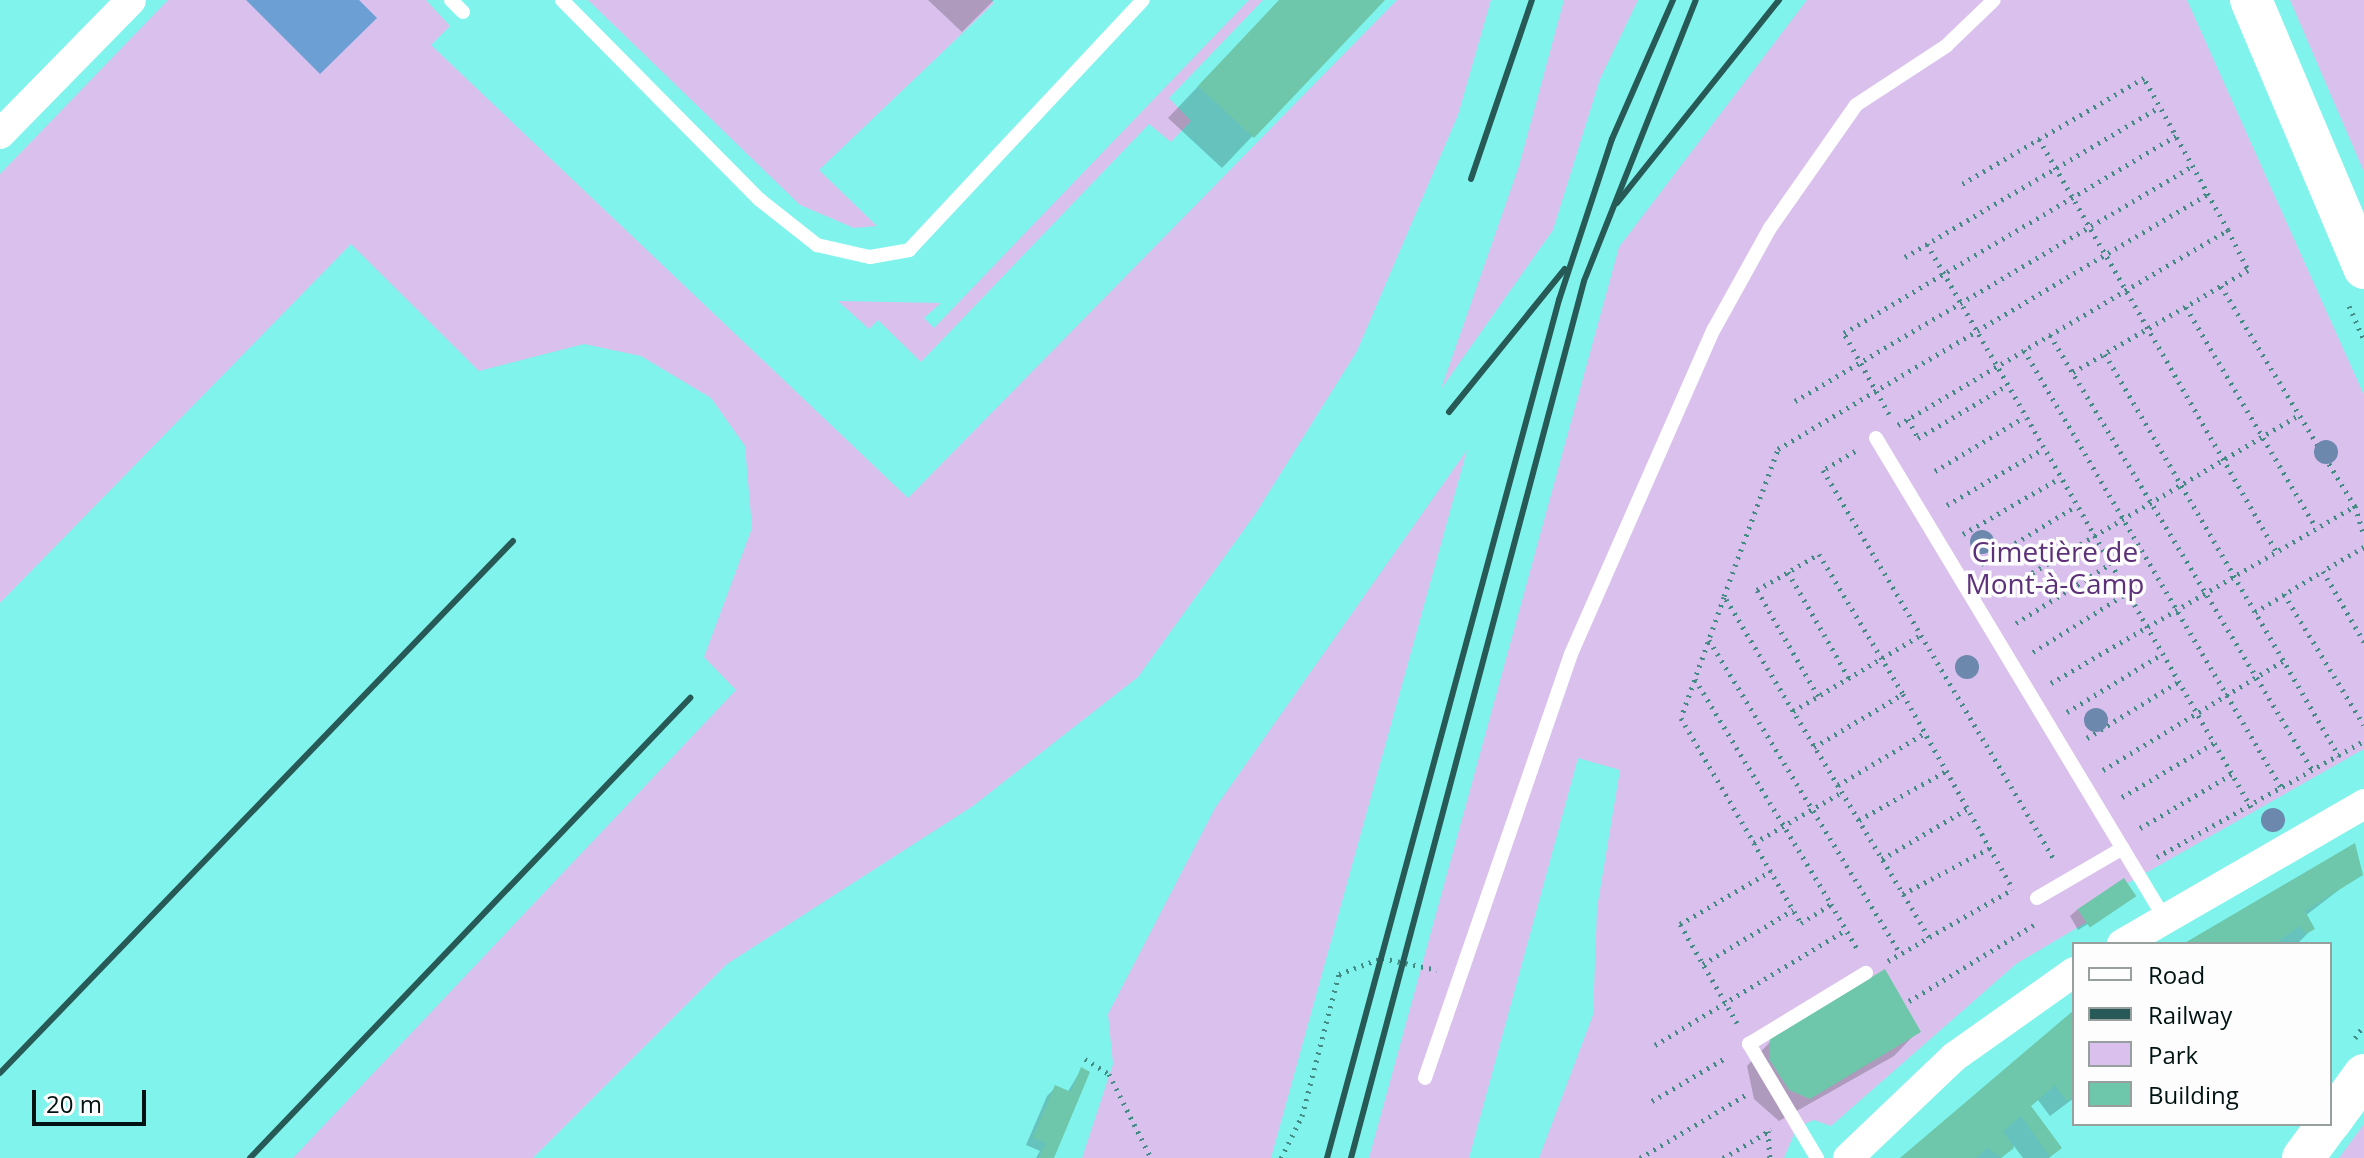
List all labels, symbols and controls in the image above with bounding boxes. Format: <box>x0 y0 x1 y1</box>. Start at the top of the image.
park label: Cimetière de Mont-à-Camp <box>1965 534 2145 600</box>
legend <box>2072 942 2332 1126</box>
text: Road <box>2148 958 2205 991</box>
text: Railway <box>2148 998 2232 1031</box>
text: Park <box>2148 1038 2198 1071</box>
scale bar <box>36 1074 150 1124</box>
text: Building <box>2148 1078 2239 1111</box>
text: 20 m <box>46 1087 102 1120</box>

